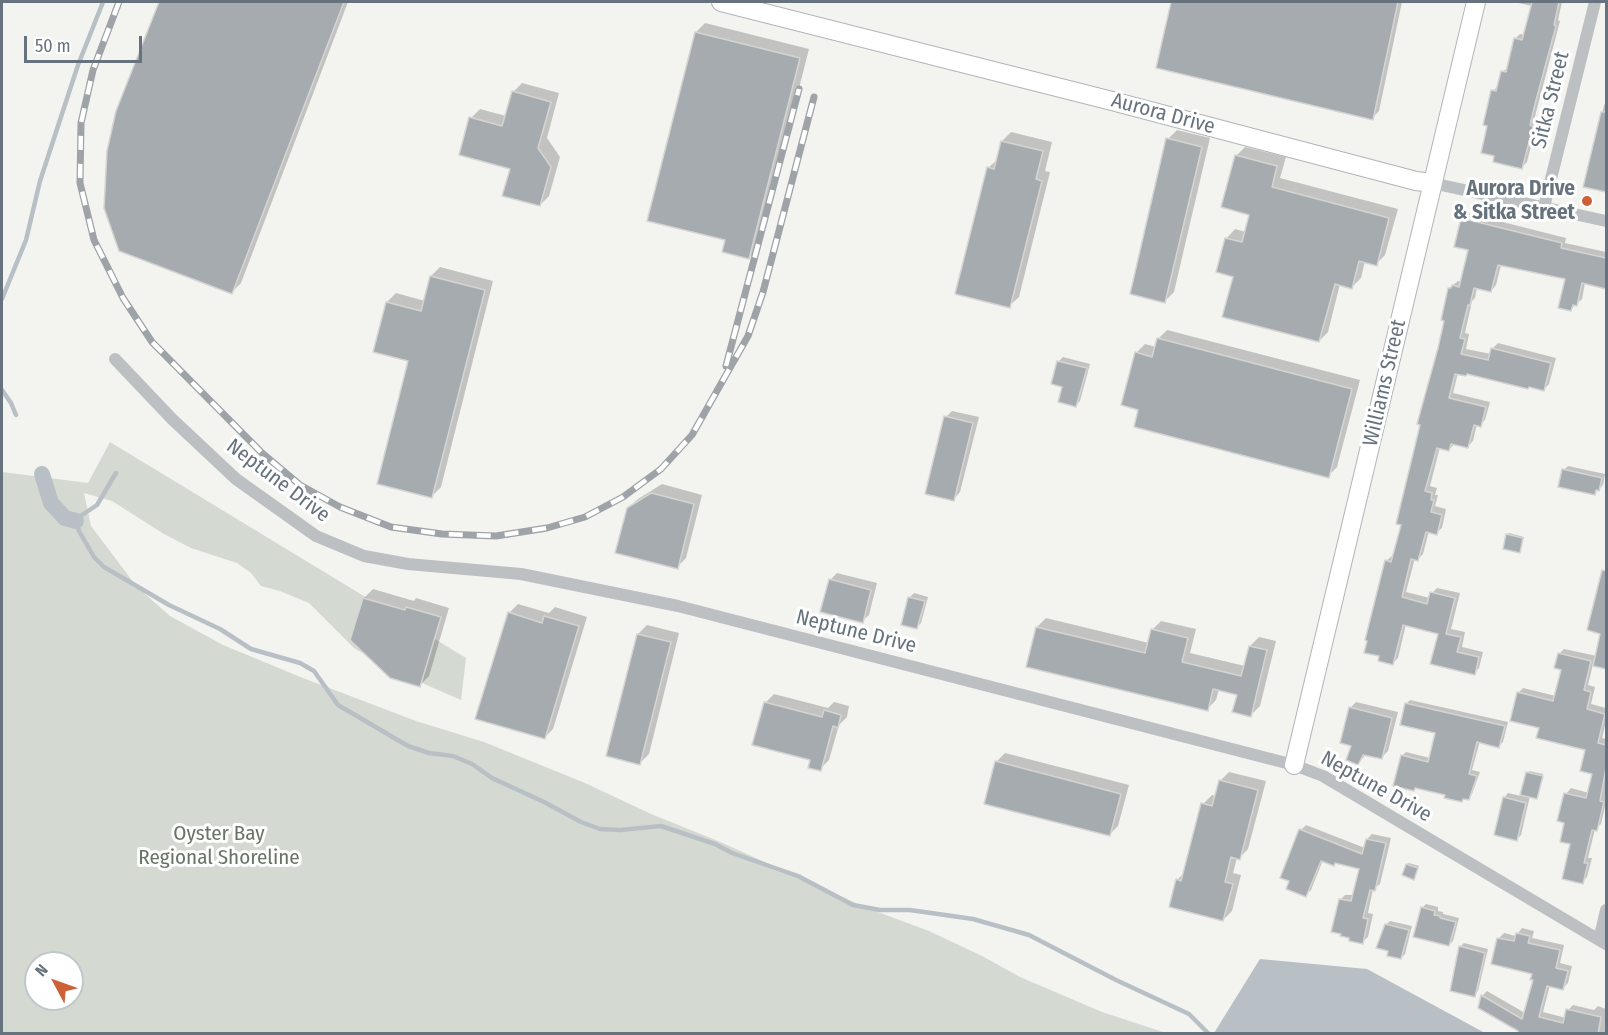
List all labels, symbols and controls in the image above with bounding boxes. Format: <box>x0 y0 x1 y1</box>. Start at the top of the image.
scale bar <box>27 24 146 62</box>
text: 50 m <box>35 35 71 57</box>
street label: Sitka Street <box>1527 49 1575 151</box>
street label: Aurora Drive <box>1108 88 1218 140</box>
place label: Aurora Drive & Sitka Street <box>1453 176 1575 226</box>
marker: Aurora Drive & Sitka Street <box>1580 194 1594 208</box>
street label: Williams Street <box>1358 317 1412 449</box>
street label: Neptune Drive <box>221 434 335 528</box>
street label: Neptune Drive <box>793 605 919 659</box>
street label: Neptune Drive <box>1316 746 1436 828</box>
park label: Oyster Bay Regional Shoreline <box>138 821 300 871</box>
north arrow <box>24 951 84 1011</box>
text: N <box>31 960 52 980</box>

